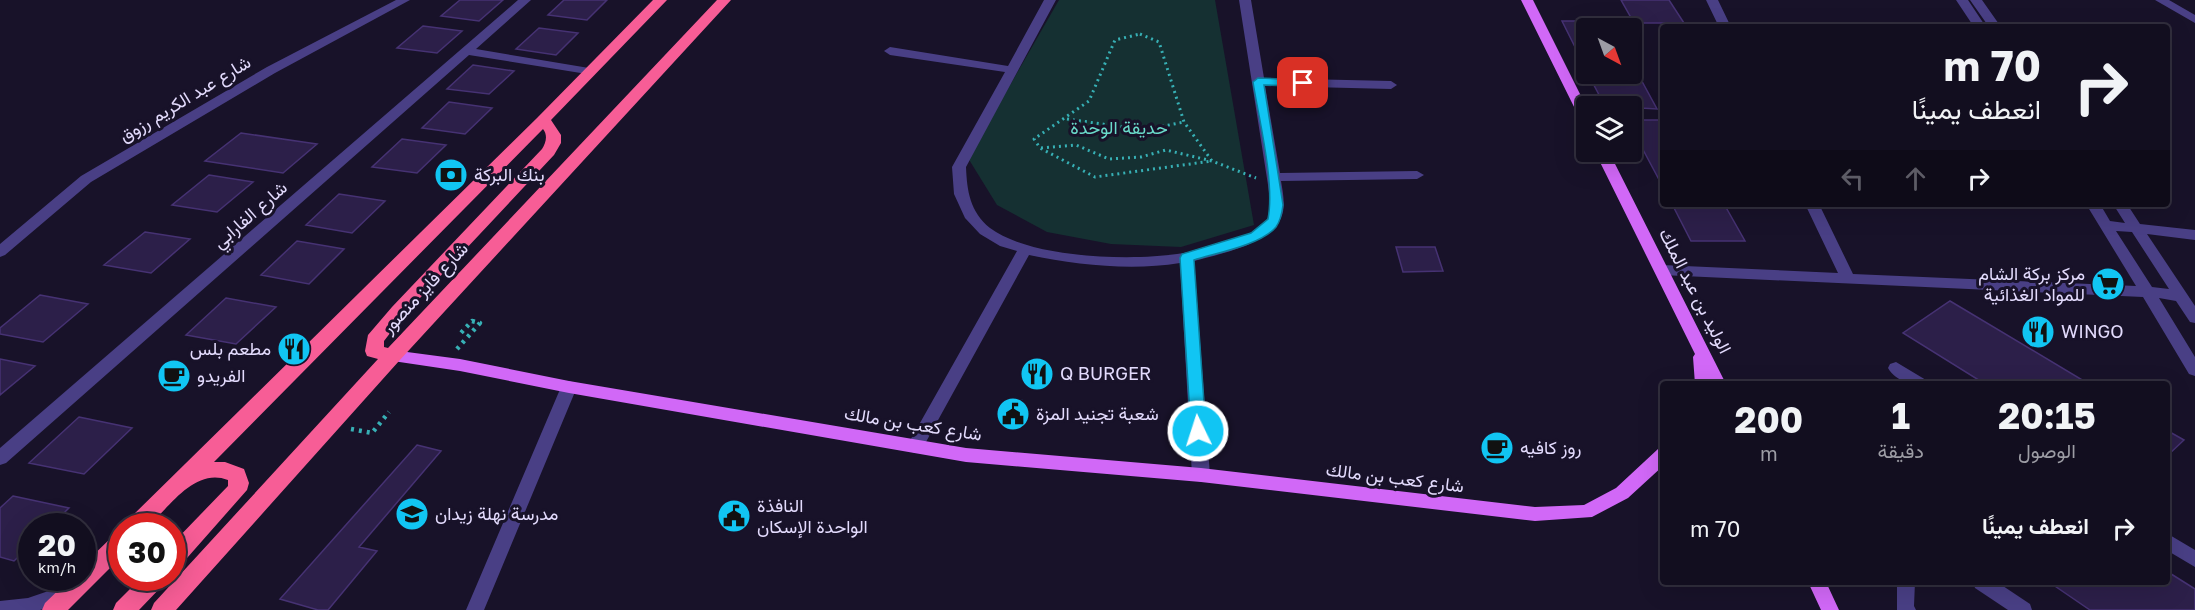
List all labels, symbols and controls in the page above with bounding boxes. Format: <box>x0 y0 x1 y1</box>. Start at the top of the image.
north arrow <box>1576 18 1642 84</box>
map controls <box>1576 18 1642 162</box>
text: 70 m <box>1944 40 2041 90</box>
icon: right <box>2062 48 2140 126</box>
street label: شارع عبد الكريم رزوق <box>115 50 255 148</box>
pin <box>1277 57 1328 108</box>
icon: arrive <box>1286 66 1319 99</box>
text: انعطف يمينًا <box>1912 93 2041 125</box>
button: layers <box>1576 96 1642 162</box>
park label: حديقة الوحدة <box>1070 116 1168 139</box>
bank icon: بنك البركة <box>433 157 469 193</box>
icon: left <box>1836 162 1869 195</box>
icon: ahead <box>1899 162 1932 195</box>
icon: right <box>1962 162 1995 195</box>
place label: بنك البركة <box>474 163 544 186</box>
street label: شارع الفارابي <box>208 176 294 256</box>
street label: الوليد بن عبد الملك <box>1654 224 1737 357</box>
street label: شارع فايز منصور <box>376 237 474 340</box>
place label: مركز بركة الشام للمواد الغذائية <box>1978 262 2085 306</box>
supermarket icon: مركز بركة الشام للمواد الغذائية <box>2090 266 2126 302</box>
restaurant icon: WINGO <box>2020 314 2056 350</box>
place label: WINGO <box>2061 320 2124 342</box>
restaurant icon: مطعم بلس <box>276 331 312 367</box>
place label: مطعم بلس <box>190 337 271 361</box>
restaurant icon: Q BURGER <box>1019 356 1055 392</box>
cafe icon: الفريدو <box>156 358 192 394</box>
place label: Q BURGER <box>1060 362 1151 384</box>
place label: الفريدو <box>197 364 245 387</box>
text: 1 <box>1891 394 1910 437</box>
text: 20:15 <box>1998 394 2096 437</box>
public building icon: شعبة تجنيد المزة <box>995 396 1031 432</box>
text: 200 <box>1734 398 1803 441</box>
position arrow <box>1166 399 1230 463</box>
street label: شارع كعب بن مالك <box>843 401 983 447</box>
place label: شعبة تجنيد المزة <box>1036 402 1159 425</box>
cafe icon: روز كافيه <box>1479 430 1515 466</box>
place label: روز كافيه <box>1520 436 1581 459</box>
text: دقيقة <box>1878 438 1924 462</box>
text: الوصول <box>2018 438 2076 462</box>
text: m <box>1760 441 1778 465</box>
street label: شارع كعب بن مالك <box>1325 458 1465 498</box>
place label: النافذة الواحدة الإسكان <box>757 494 868 539</box>
school or university icon: مدرسة نهلة زيدان <box>394 496 430 532</box>
public building icon: النافذة الواحدة الإسكان <box>716 498 752 534</box>
place label: مدرسة نهلة زيدان <box>435 502 558 525</box>
text: انعطف يمينًا <box>1982 512 2089 539</box>
icon: right <box>2107 512 2140 545</box>
speed limit sign: 30 <box>108 513 186 591</box>
text: 70 m <box>1690 515 1740 542</box>
text: 20 <box>38 527 76 563</box>
text: km/h <box>38 558 76 576</box>

